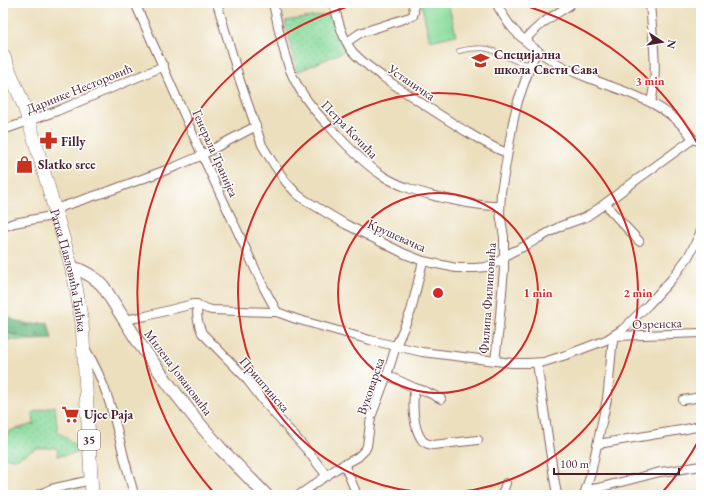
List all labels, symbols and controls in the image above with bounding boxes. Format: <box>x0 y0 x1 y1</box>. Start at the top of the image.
north arrow <box>642 22 682 62</box>
text: N <box>664 38 680 50</box>
place label: Специјална школа Свети Сава <box>494 46 598 78</box>
school or university icon: Специјална школа Свети Сава <box>471 51 491 71</box>
street label: Даринке Несторовић <box>24 59 135 118</box>
street label: Устаничка <box>384 60 439 105</box>
text: 3 min <box>635 73 665 89</box>
street label: Петра Кочића <box>318 97 382 163</box>
street label: Генерала Транијеа <box>189 107 243 200</box>
pharmacy icon: Filly <box>38 131 58 151</box>
place label: Filly <box>61 133 86 150</box>
shop icon: Slatko srce <box>15 154 35 174</box>
place label: Slatko srce <box>38 156 96 173</box>
street label: Ратка Павловића Ћићка <box>46 207 91 333</box>
street label: Крушевачка <box>365 215 429 256</box>
street label: Филипа Филиповића <box>475 241 500 354</box>
text: 1 min <box>523 285 553 301</box>
text: 2 min <box>623 285 653 301</box>
centre of rings <box>431 286 445 300</box>
street label: Озренска <box>632 314 683 333</box>
street label: Милена Јовановића <box>141 326 217 419</box>
street label: Приштинска <box>236 353 294 416</box>
street label: Вуковарска <box>353 355 388 417</box>
supermarket icon: Ujce Paja <box>61 404 81 424</box>
place label: Ujce Paja <box>84 406 133 423</box>
road number: 35 <box>78 430 100 450</box>
scale bar <box>554 450 679 476</box>
text: 100 m <box>560 456 590 472</box>

